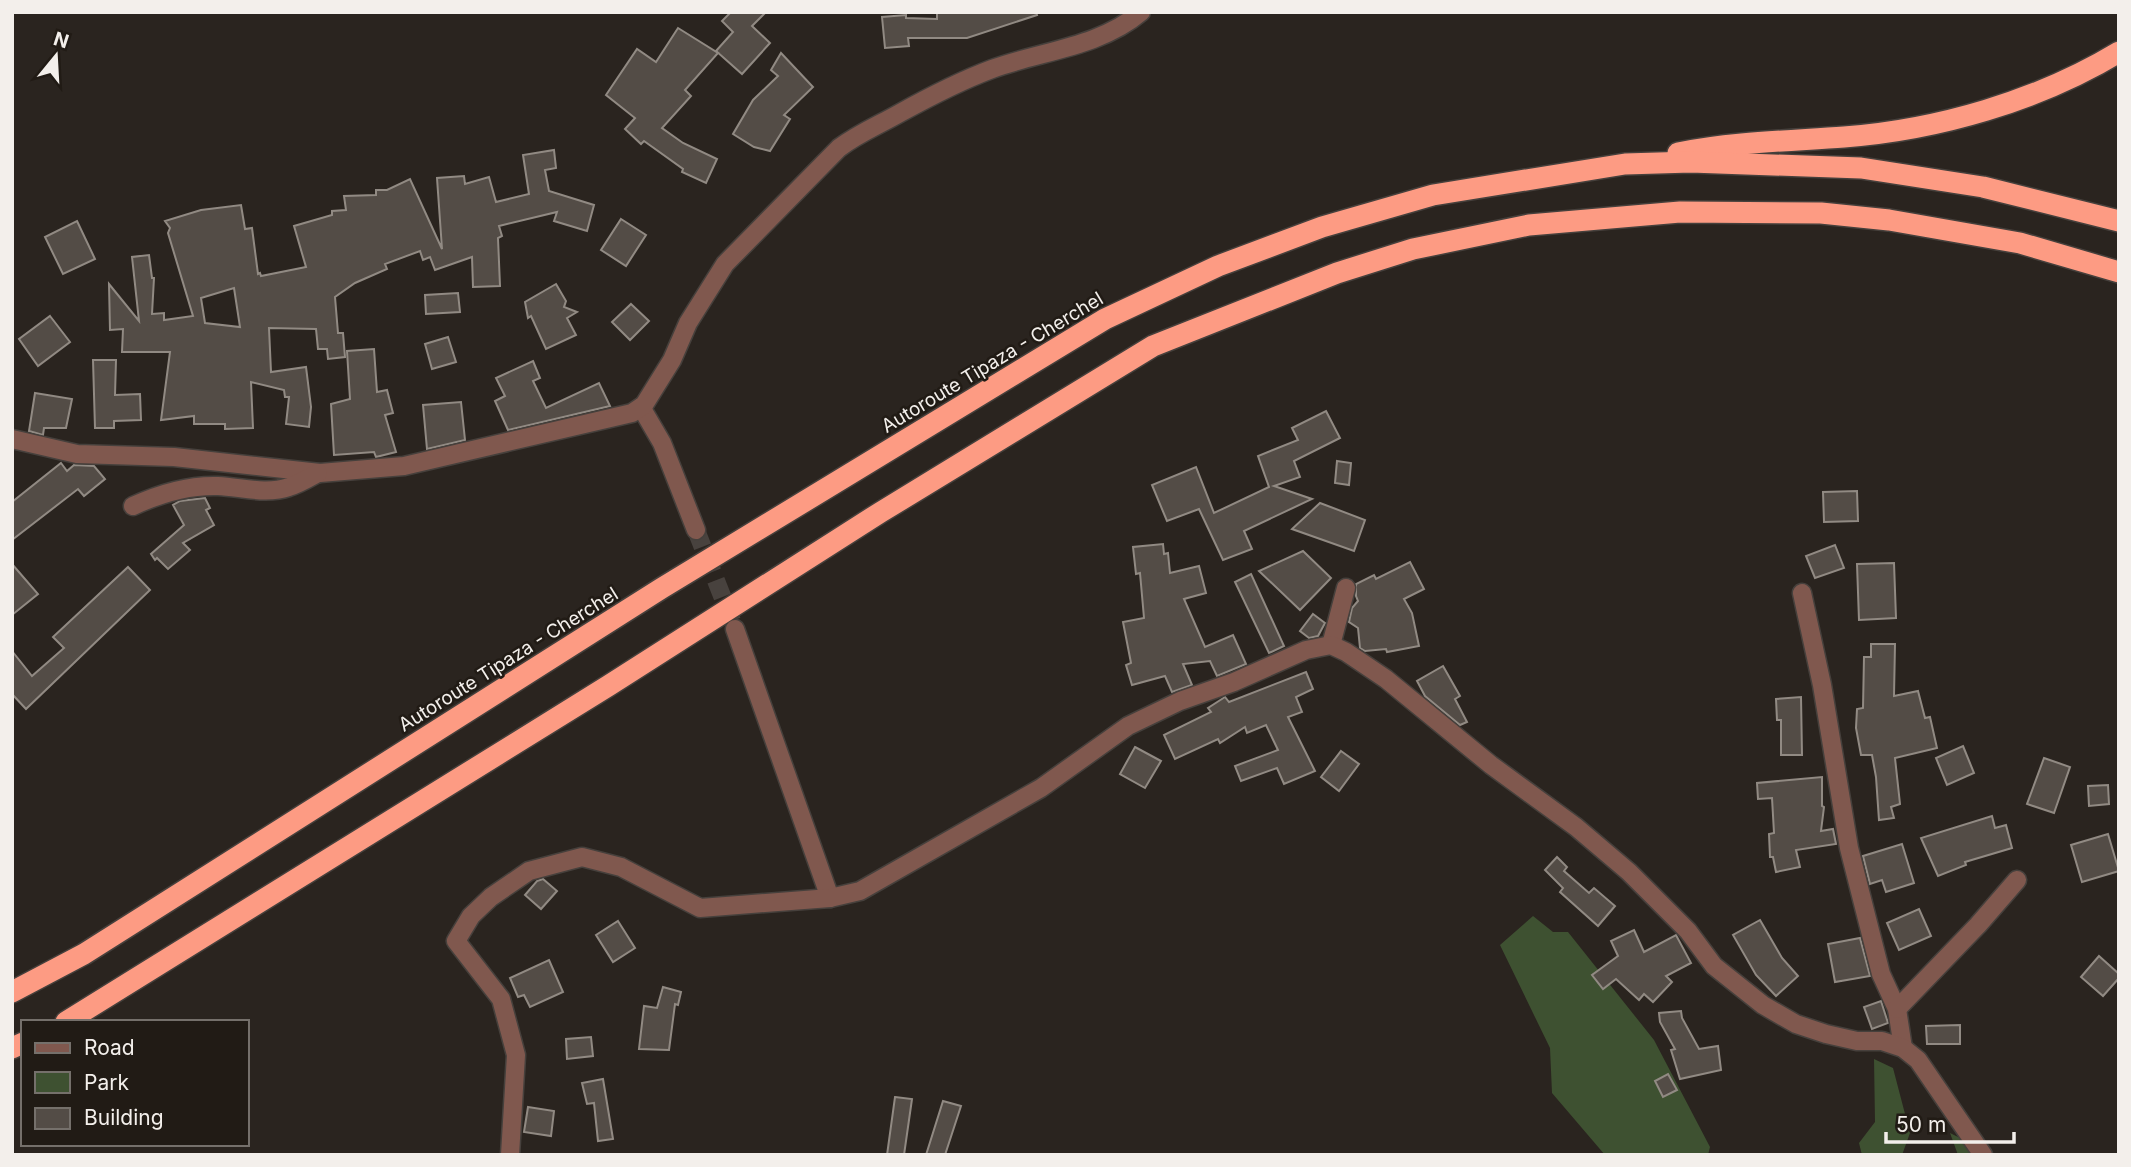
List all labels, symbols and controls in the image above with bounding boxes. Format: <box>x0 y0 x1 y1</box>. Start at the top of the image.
north arrow <box>21 21 91 91</box>
text: N <box>51 27 72 53</box>
street label: Autoroute Tipaza - Cherchel <box>877 287 1107 438</box>
street label: Autoroute Tipaza - Cherchel <box>394 582 622 737</box>
legend <box>21 1020 248 1146</box>
text: Road <box>84 1035 135 1060</box>
text: Park <box>84 1070 129 1095</box>
scale bar <box>1886 1100 2014 1144</box>
text: Building <box>84 1105 164 1130</box>
text: 50 m <box>1896 1112 1946 1137</box>

